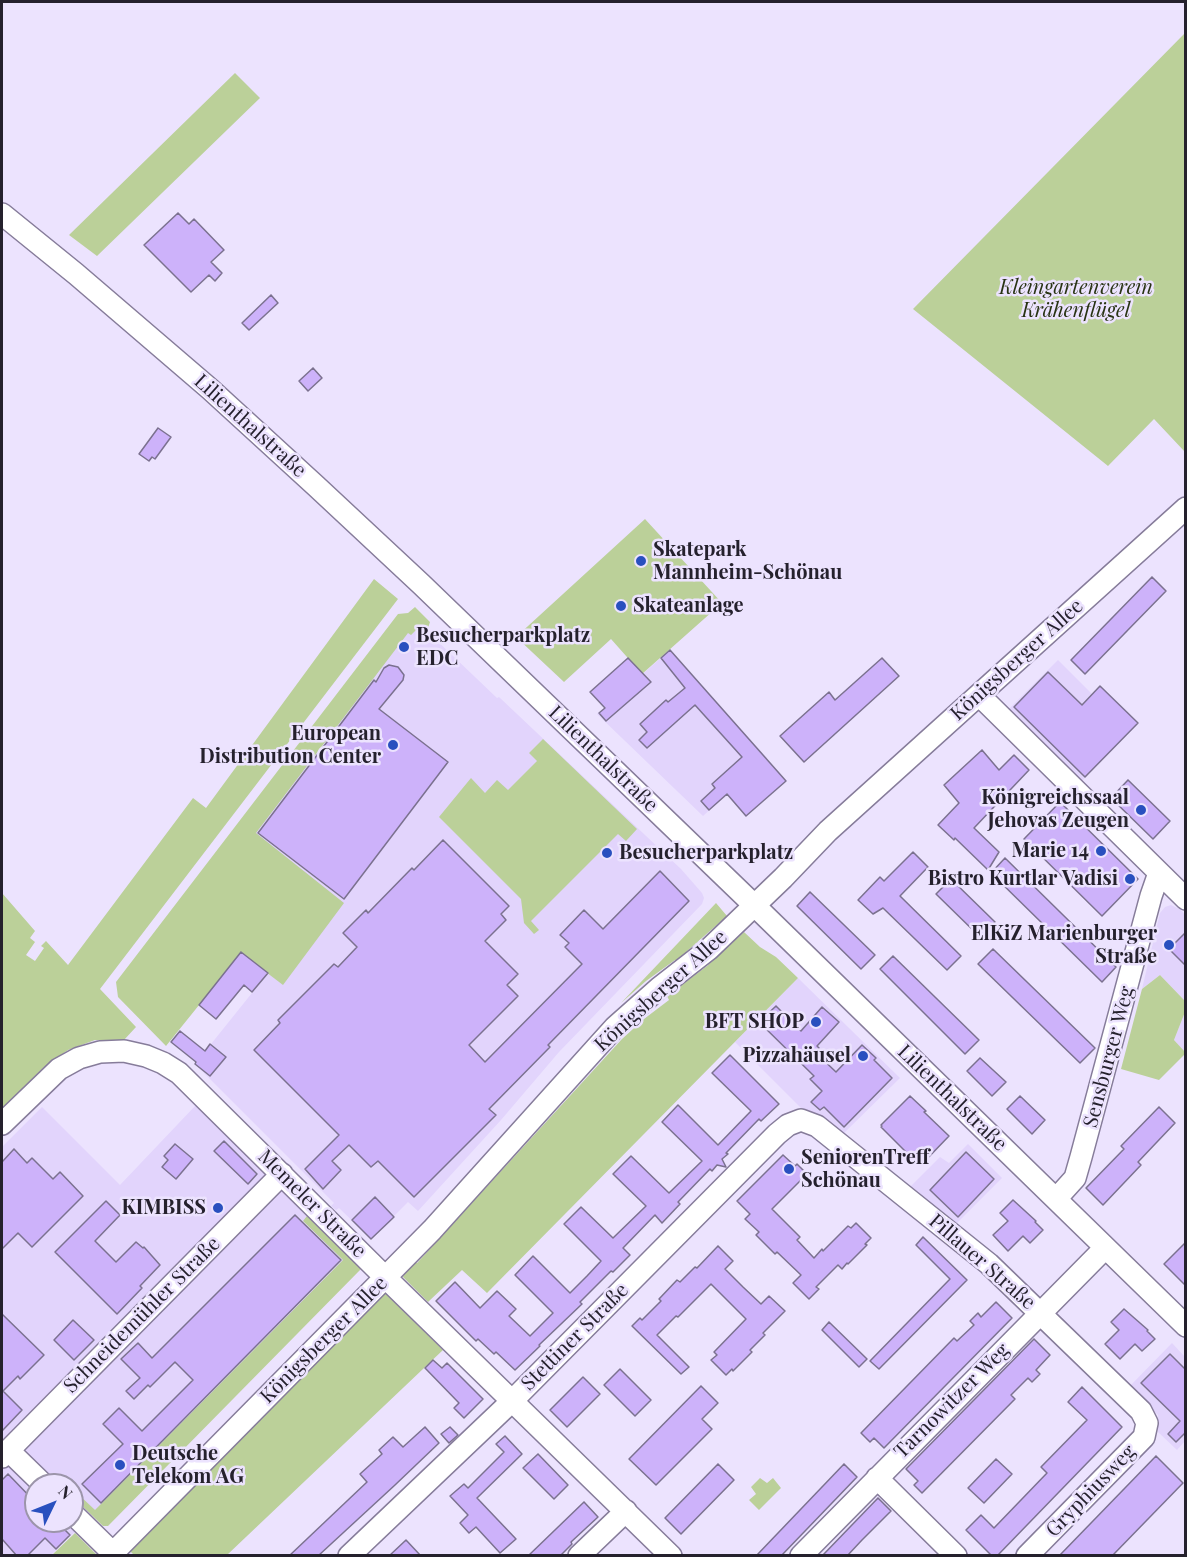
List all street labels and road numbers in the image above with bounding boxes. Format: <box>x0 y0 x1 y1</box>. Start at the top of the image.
street label: Lilienthalstraße <box>189 369 311 483</box>
street label: Königsberger Allee <box>946 594 1088 726</box>
street label: Lilienthalstraße <box>543 701 663 817</box>
street label: Königsberger Allee <box>590 925 732 1057</box>
street label: Sensburger Weg <box>1079 984 1139 1130</box>
street label: Lilienthalstraße <box>892 1040 1012 1156</box>
street label: Memeler Straße <box>253 1145 371 1263</box>
street label: Pillauer Straße <box>924 1209 1040 1315</box>
street label: Schneidemühler Straße <box>59 1232 225 1398</box>
street label: Königsberger Allee <box>255 1271 393 1409</box>
street label: Stettiner Straße <box>516 1278 634 1396</box>
street label: Tarnowitzer Weg <box>889 1338 1015 1464</box>
street label: Gryphiusweg <box>1041 1440 1141 1542</box>

